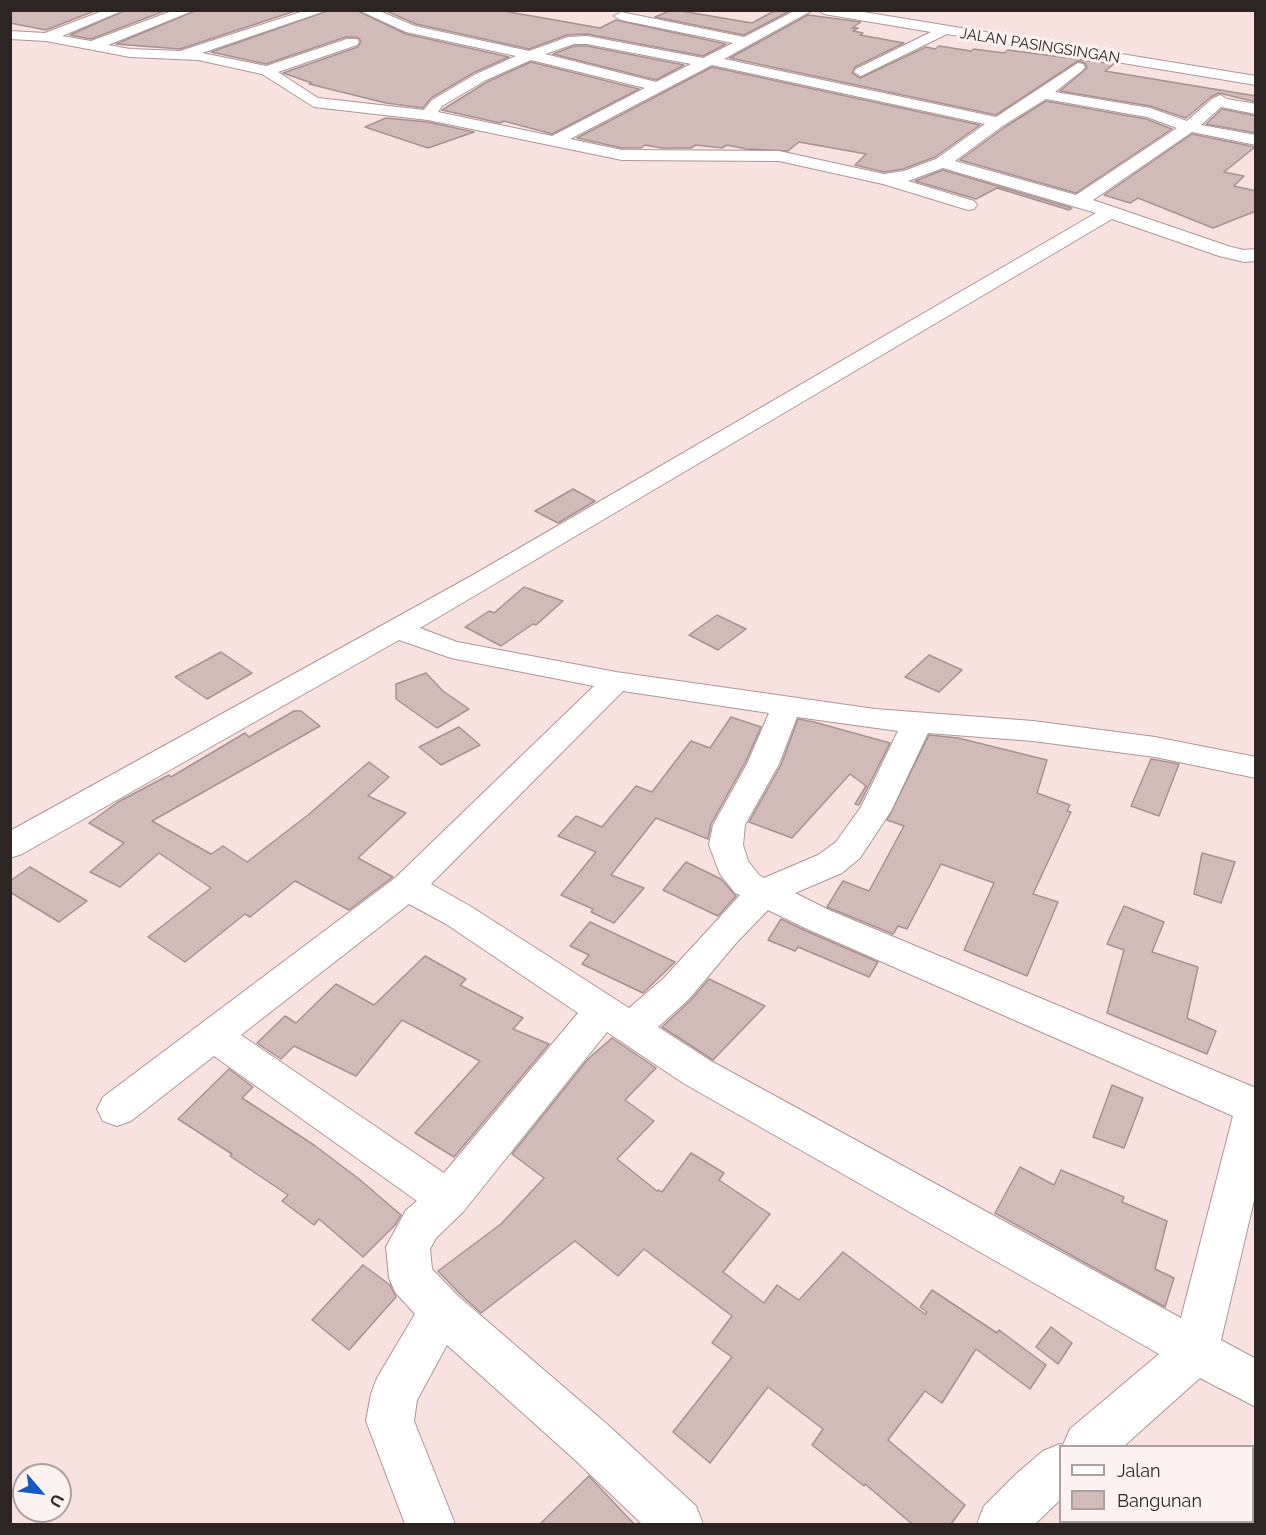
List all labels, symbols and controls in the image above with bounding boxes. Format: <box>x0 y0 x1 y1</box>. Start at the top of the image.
street label: JALAN PASINGSINGAN <box>959 24 1121 68</box>
legend <box>1059 1445 1254 1523</box>
text: Jalan <box>1117 1460 1161 1481</box>
north arrow <box>12 1463 72 1523</box>
text: Bangunan <box>1117 1490 1202 1511</box>
text: U <box>45 1491 68 1511</box>

